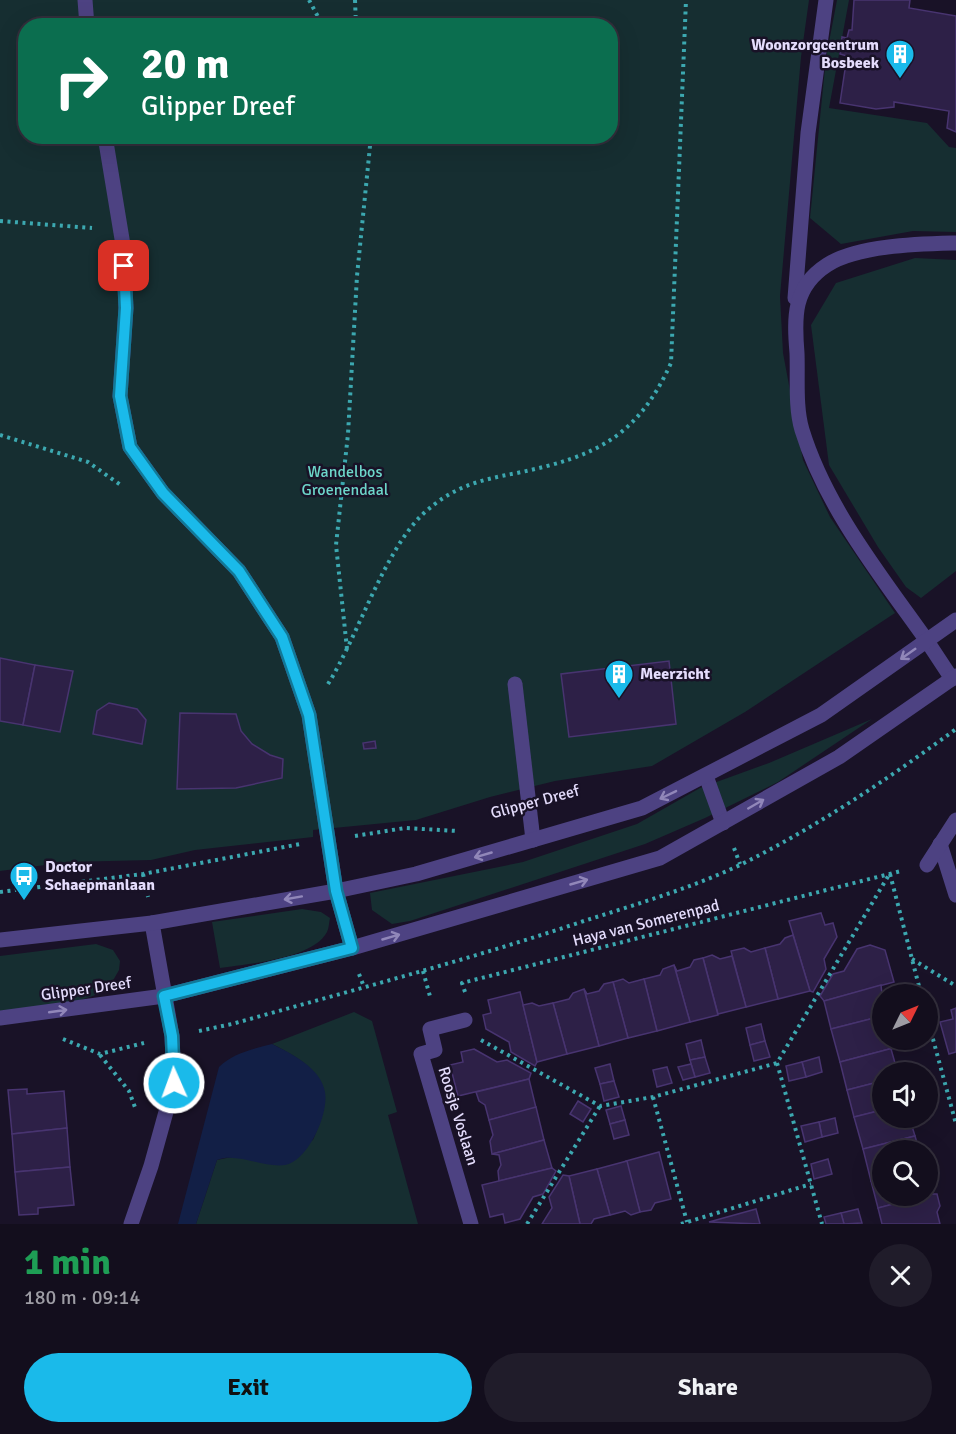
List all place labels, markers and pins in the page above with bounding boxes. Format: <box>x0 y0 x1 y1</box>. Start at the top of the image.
place label: Woonzorgcentrum Bosbeek <box>751 35 880 73</box>
building icon: Woonzorgcentrum Bosbeek <box>884 38 916 80</box>
pin <box>98 240 149 291</box>
building icon: Meerzicht <box>603 658 635 700</box>
place label: Meerzicht <box>640 664 710 684</box>
place label: Doctor Schaepmanlaan <box>45 857 155 895</box>
bus stop icon: Doctor Schaepmanlaan <box>8 860 40 902</box>

